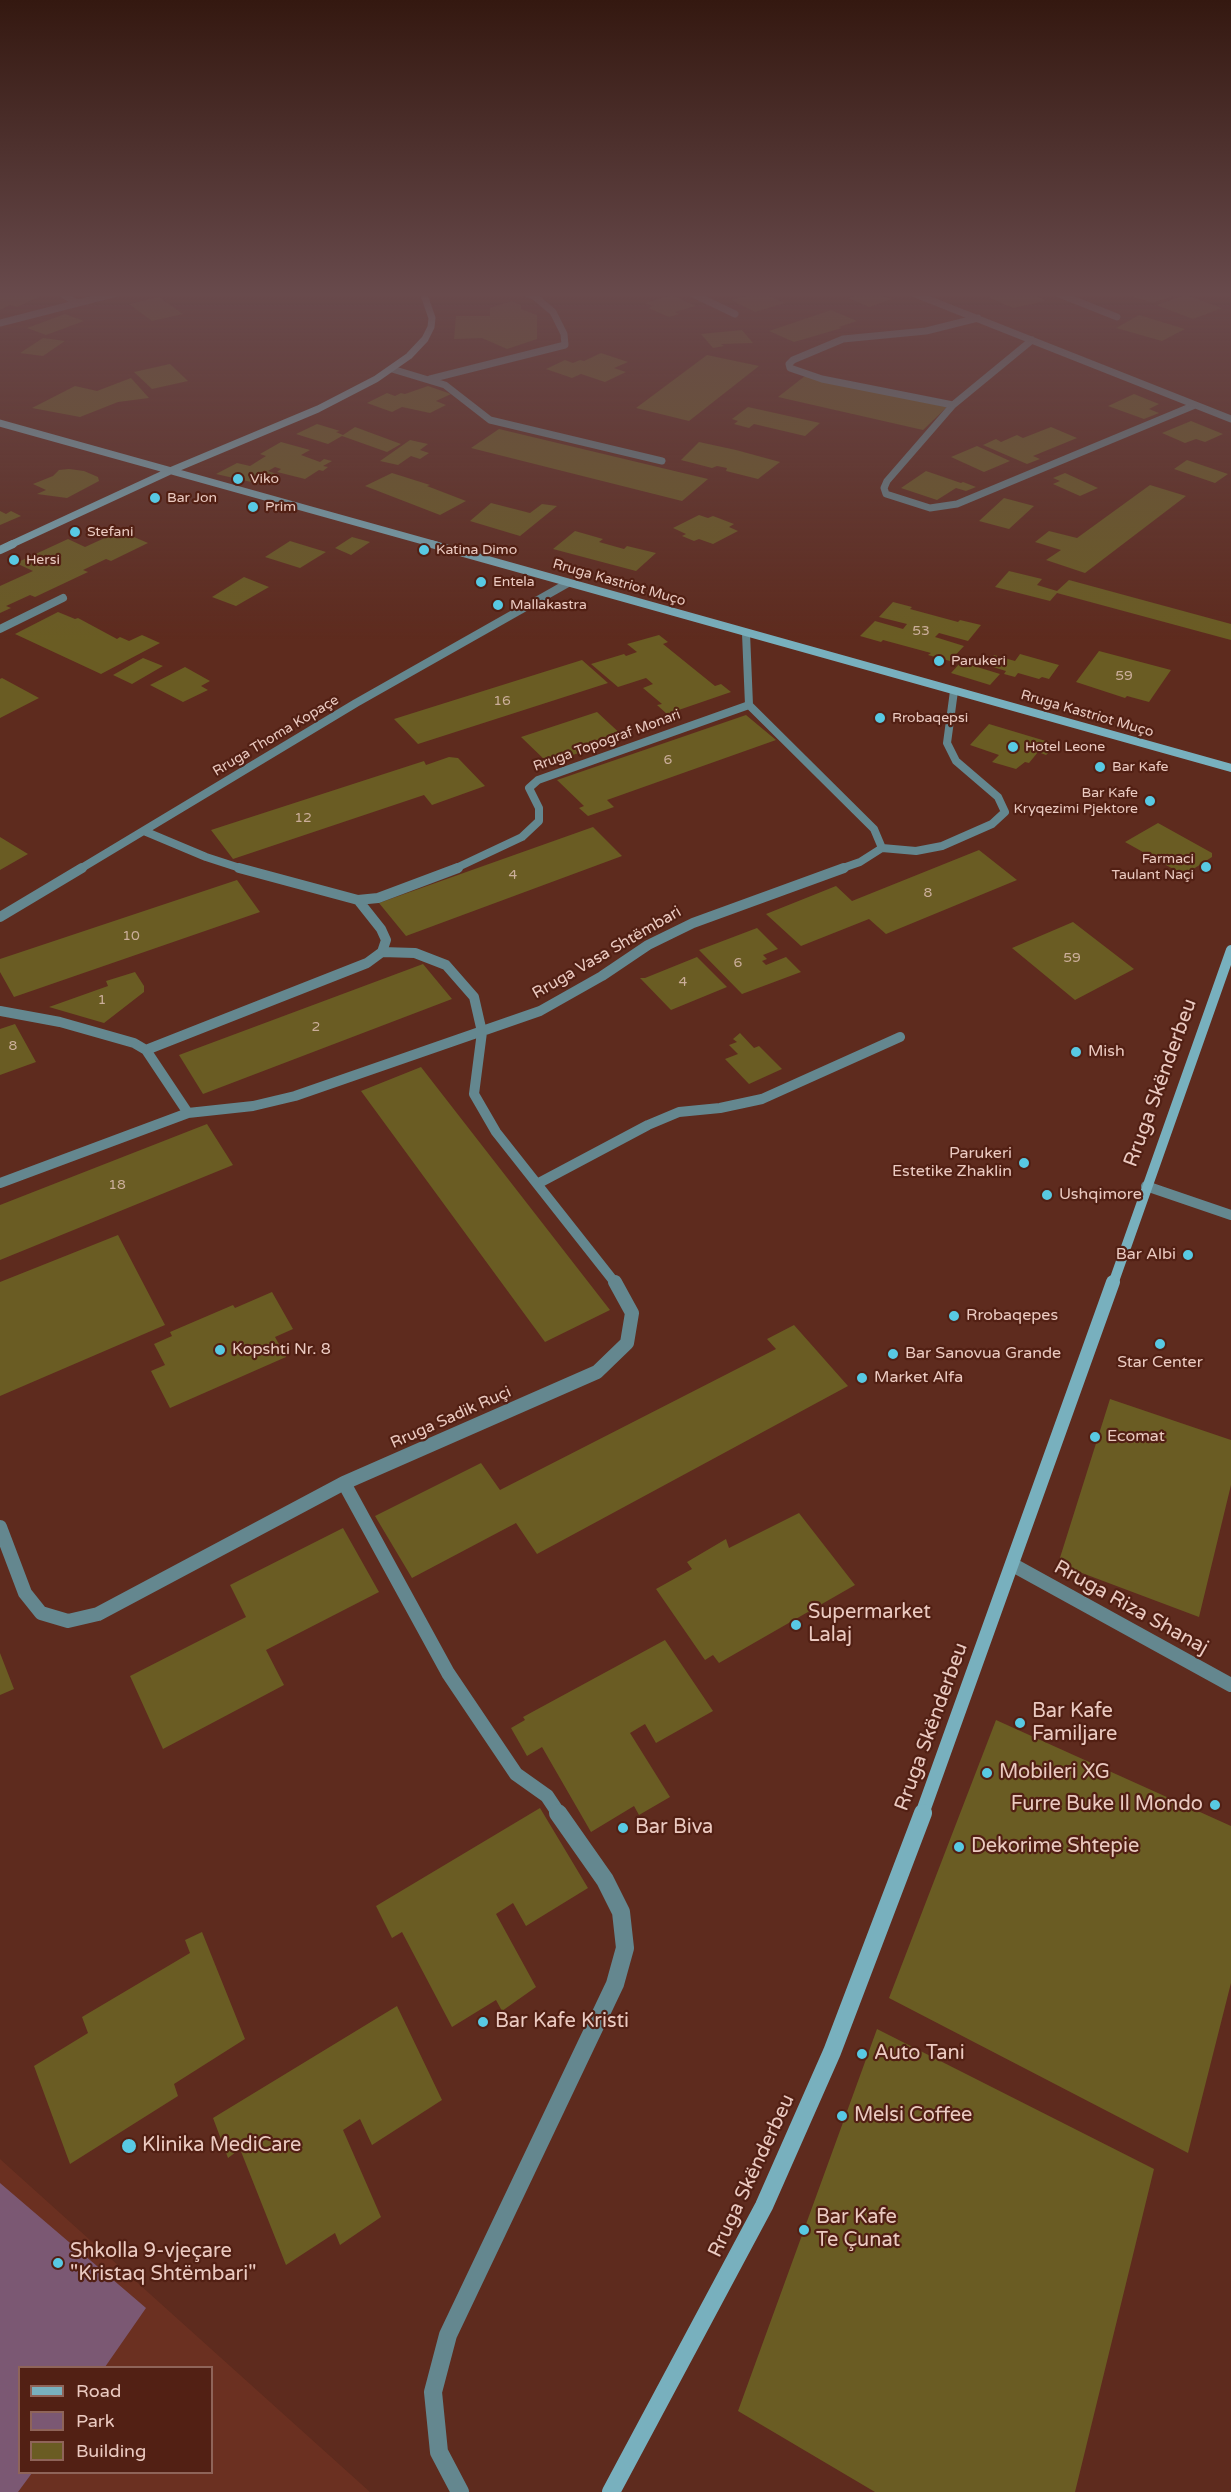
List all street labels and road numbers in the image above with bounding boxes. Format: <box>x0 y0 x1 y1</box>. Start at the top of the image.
street label: Rruga Kastriot Muço <box>551 556 687 610</box>
street label: Rruga Kastriot Muço <box>1019 687 1155 741</box>
street label: Rruga Thoma Kopaçe <box>210 692 342 780</box>
street label: Rruga Topograf Monari <box>531 706 683 776</box>
street label: Rruga Vasa Shtëmbari <box>529 902 685 1004</box>
street label: Rruga Skënderbeu <box>1119 996 1203 1170</box>
street label: Rruga Sadik Ruçi <box>388 1383 514 1453</box>
street label: Rruga Riza Shanaj <box>1050 1556 1212 1660</box>
street label: Rruga Skënderbeu <box>890 1640 974 1814</box>
street label: Rruga Skënderbeu <box>704 2091 800 2261</box>

